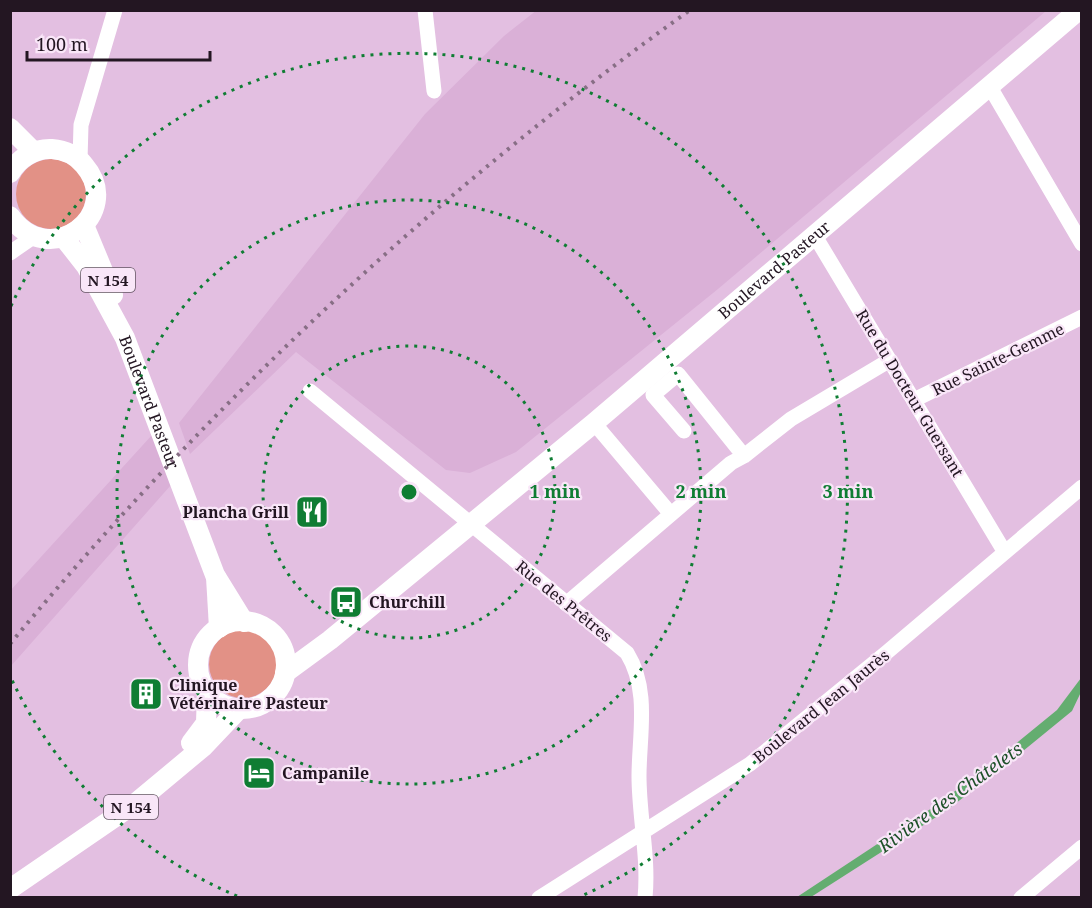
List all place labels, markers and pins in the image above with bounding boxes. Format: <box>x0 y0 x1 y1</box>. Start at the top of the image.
centre of rings <box>399 482 419 502</box>
restaurant icon: Plancha Grill <box>294 494 330 530</box>
place label: Plancha Grill <box>182 501 289 523</box>
bus stop icon: Churchill <box>328 584 364 620</box>
place label: Churchill <box>369 591 446 613</box>
place label: Clinique Vétérinaire Pasteur <box>169 674 328 714</box>
building icon: Clinique Vétérinaire Pasteur <box>128 676 164 712</box>
hotel icon: Campanile <box>241 755 277 791</box>
place label: Campanile <box>282 762 369 784</box>

